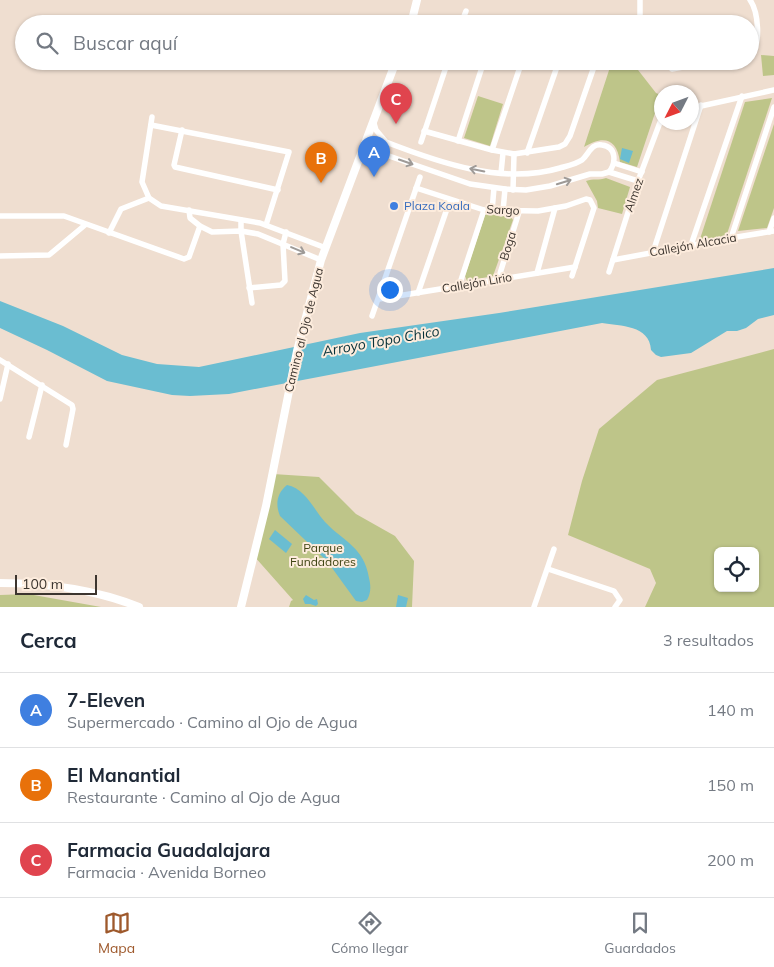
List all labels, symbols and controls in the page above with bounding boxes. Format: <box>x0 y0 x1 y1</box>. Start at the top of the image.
search box <box>15 15 759 70</box>
icon: search <box>33 29 61 57</box>
text: Buscar aquí <box>73 31 177 55</box>
pin: C <box>380 83 412 124</box>
north arrow <box>654 85 699 130</box>
pin: A <box>358 136 390 177</box>
pin: B <box>305 142 337 183</box>
one-way arrow <box>398 158 413 167</box>
one-way arrow <box>470 165 486 174</box>
street label: Almez <box>621 176 646 214</box>
one-way arrow <box>555 177 571 187</box>
place label: Plaza Koala <box>404 198 470 213</box>
marker: Plaza Koala <box>388 200 400 212</box>
street label: Sargo <box>486 201 520 218</box>
street label: Callejón Alcacia <box>648 229 738 260</box>
street label: Boga <box>496 230 519 262</box>
one-way arrow <box>290 246 305 256</box>
street label: Camino al Ojo de Agua <box>281 266 326 394</box>
street label: Callejón Lirio <box>441 269 513 296</box>
your location <box>377 277 403 303</box>
water label: Arroyo Topo Chico <box>320 322 441 360</box>
park label: Parque Fundadores <box>290 540 356 569</box>
map controls <box>714 547 759 592</box>
button: locate <box>714 547 759 592</box>
scale bar <box>15 572 98 595</box>
text: 100 m <box>22 575 63 593</box>
text: Cerca <box>20 627 77 653</box>
text: 3 resultados <box>663 630 754 650</box>
text: 7-Eleven <box>67 688 145 712</box>
text: A <box>30 700 42 720</box>
text: 140 m <box>707 700 754 720</box>
text: Supermercado · Camino al Ojo de Agua <box>67 712 358 732</box>
text: El Manantial <box>67 763 180 787</box>
text: B <box>30 775 42 795</box>
text: 150 m <box>707 775 754 795</box>
text: Restaurante · Camino al Ojo de Agua <box>67 787 340 807</box>
text: Farmacia Guadalajara <box>67 838 270 862</box>
text: C <box>31 850 41 870</box>
text: 200 m <box>707 850 754 870</box>
text: Farmacia · Avenida Borneo <box>67 862 266 882</box>
tab: Mapa <box>98 909 135 957</box>
tab: Cómo llegar <box>331 909 408 957</box>
tab: Guardados <box>604 909 676 957</box>

